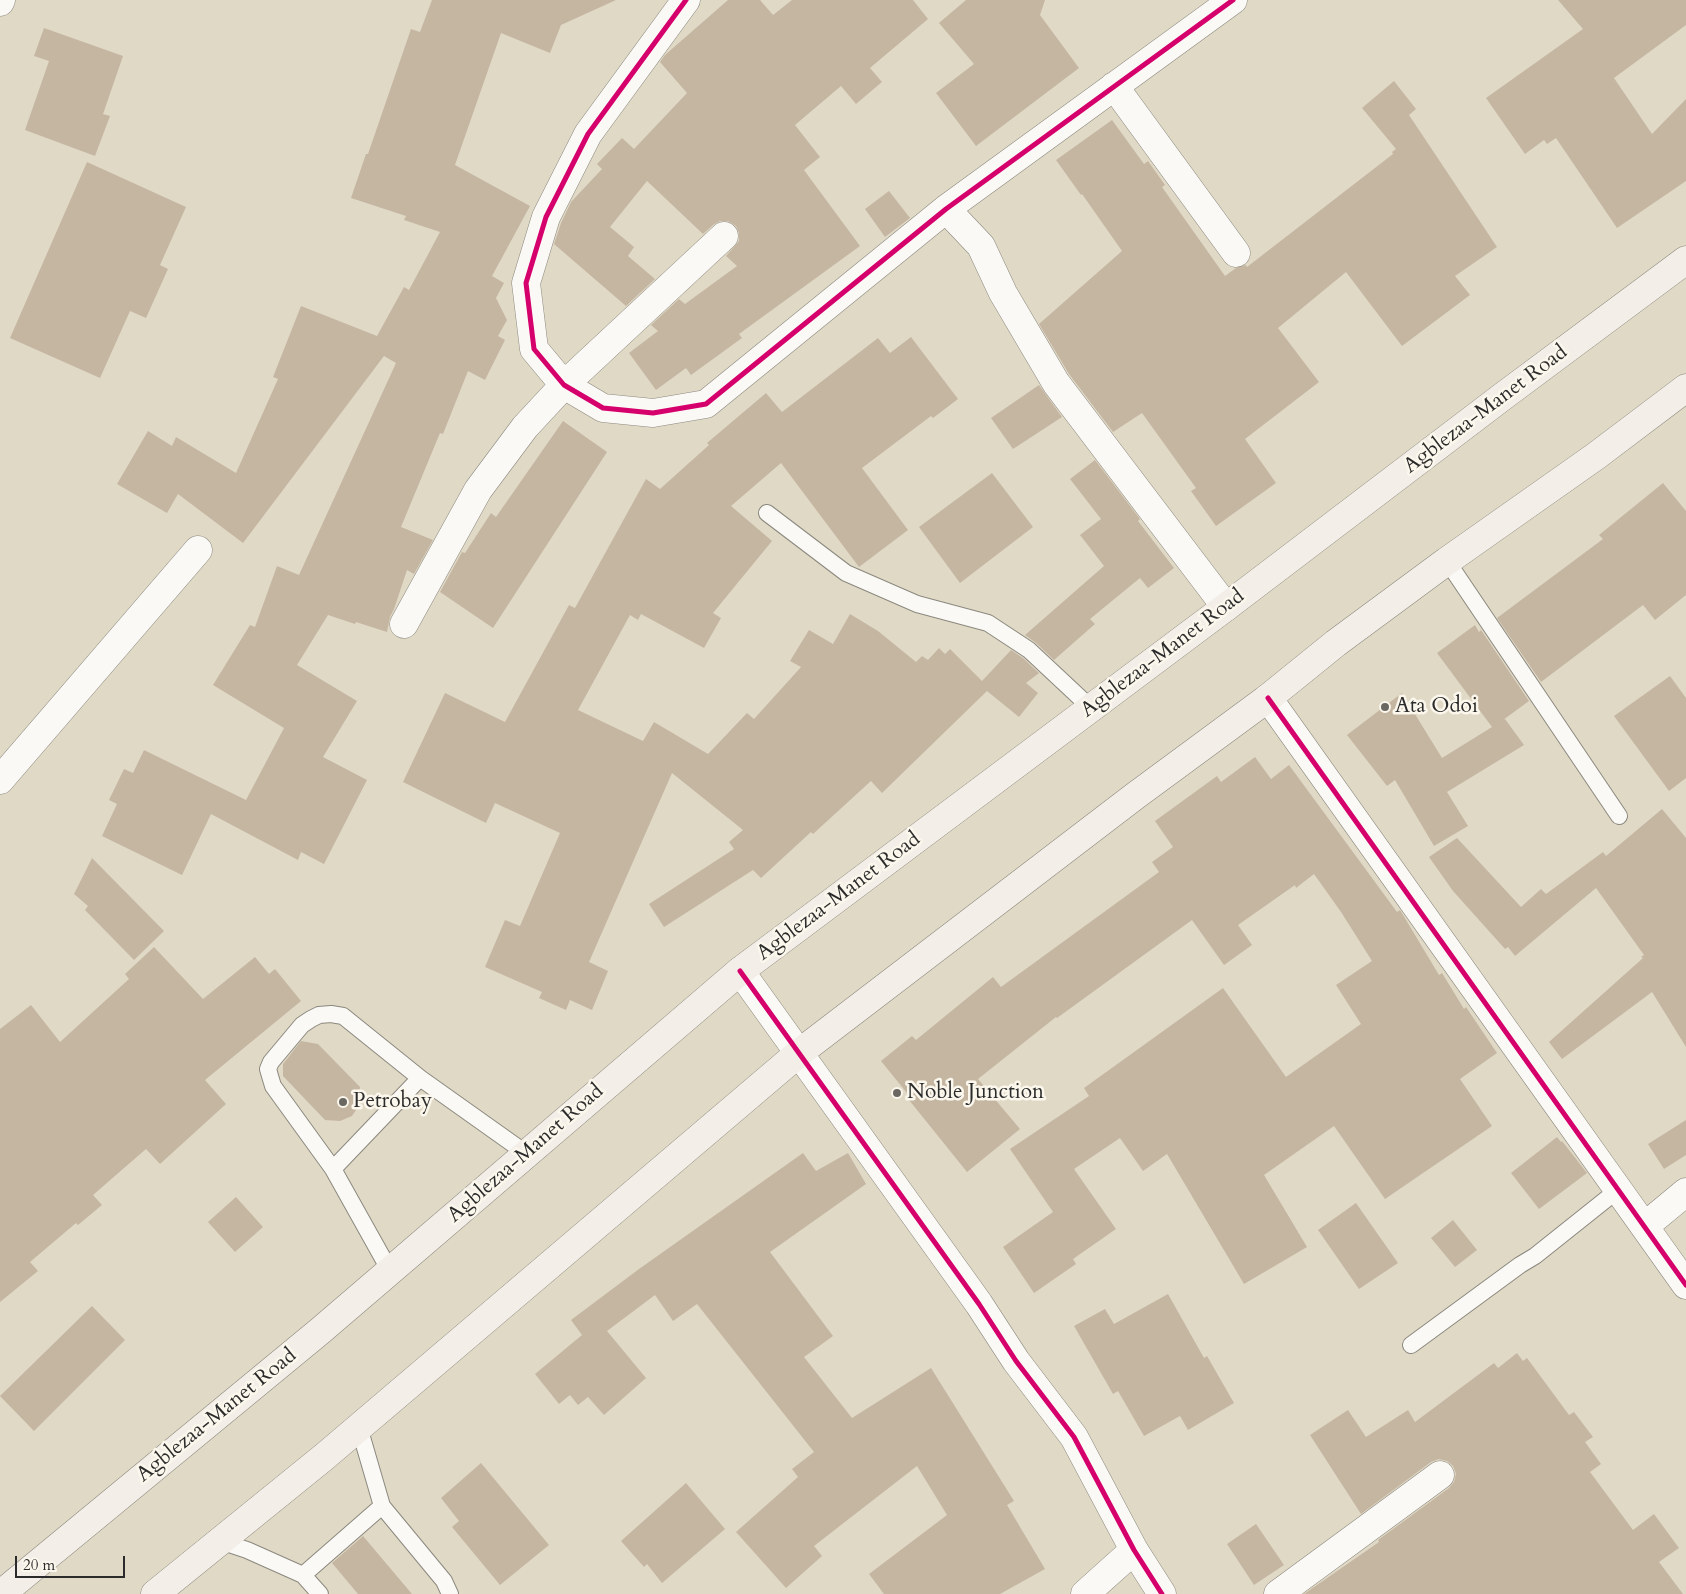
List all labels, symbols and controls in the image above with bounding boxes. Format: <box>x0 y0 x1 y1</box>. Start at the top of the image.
street label: Agblezaa-Manet Road <box>1399 340 1573 480</box>
street label: Agblezaa-Manet Road <box>1076 584 1250 724</box>
place label: Ata Odoi <box>1395 694 1478 720</box>
marker: Ata Odoi <box>1379 701 1391 713</box>
street label: Agblezaa-Manet Road <box>752 827 926 967</box>
street label: Agblezaa-Manet Road <box>443 1079 609 1229</box>
place label: Noble Junction <box>907 1080 1044 1106</box>
marker: Noble Junction <box>891 1087 903 1099</box>
place label: Petrobay <box>353 1089 432 1115</box>
marker: Petrobay <box>337 1096 349 1108</box>
street label: Agblezaa-Manet Road <box>132 1344 302 1488</box>
scale bar <box>18 1546 128 1578</box>
text: 20 m <box>23 1555 55 1575</box>

